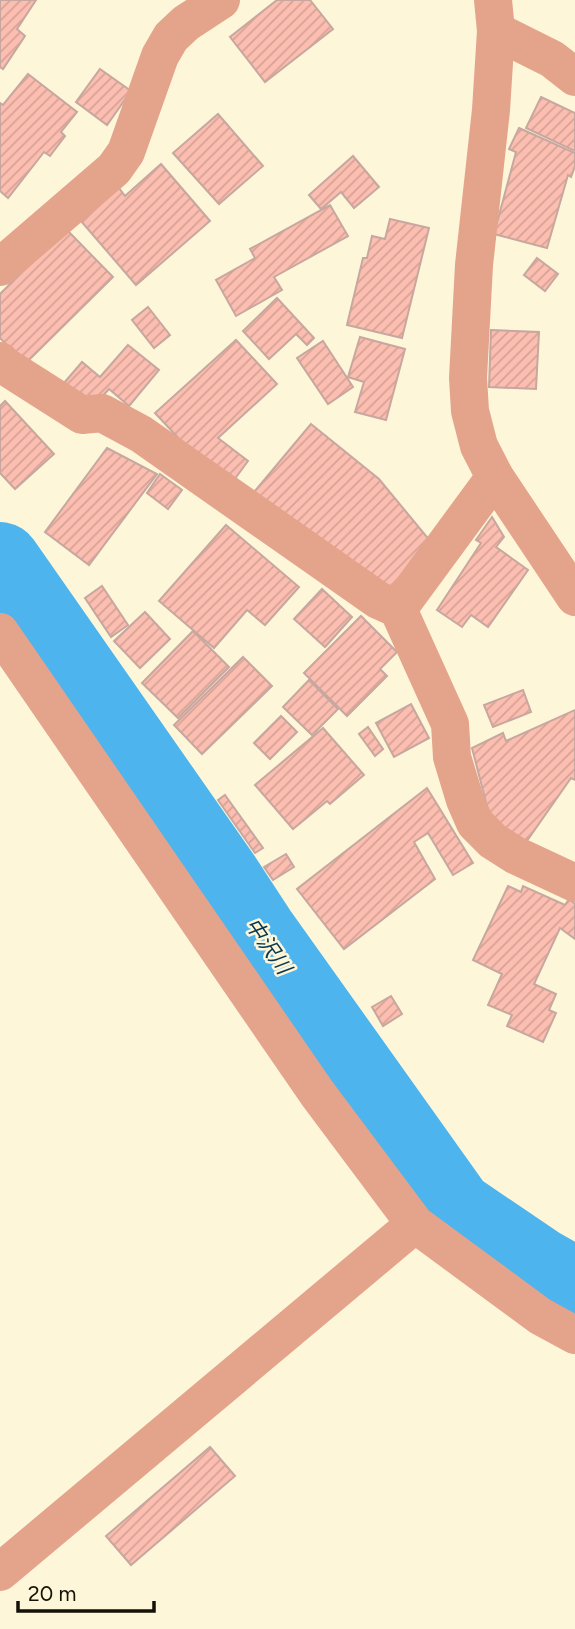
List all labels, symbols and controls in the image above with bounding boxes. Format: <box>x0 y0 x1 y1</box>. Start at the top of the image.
water label: 中沢川 <box>240 913 298 980</box>
scale bar <box>18 1570 154 1614</box>
text: 20 m <box>28 1581 76 1606</box>

